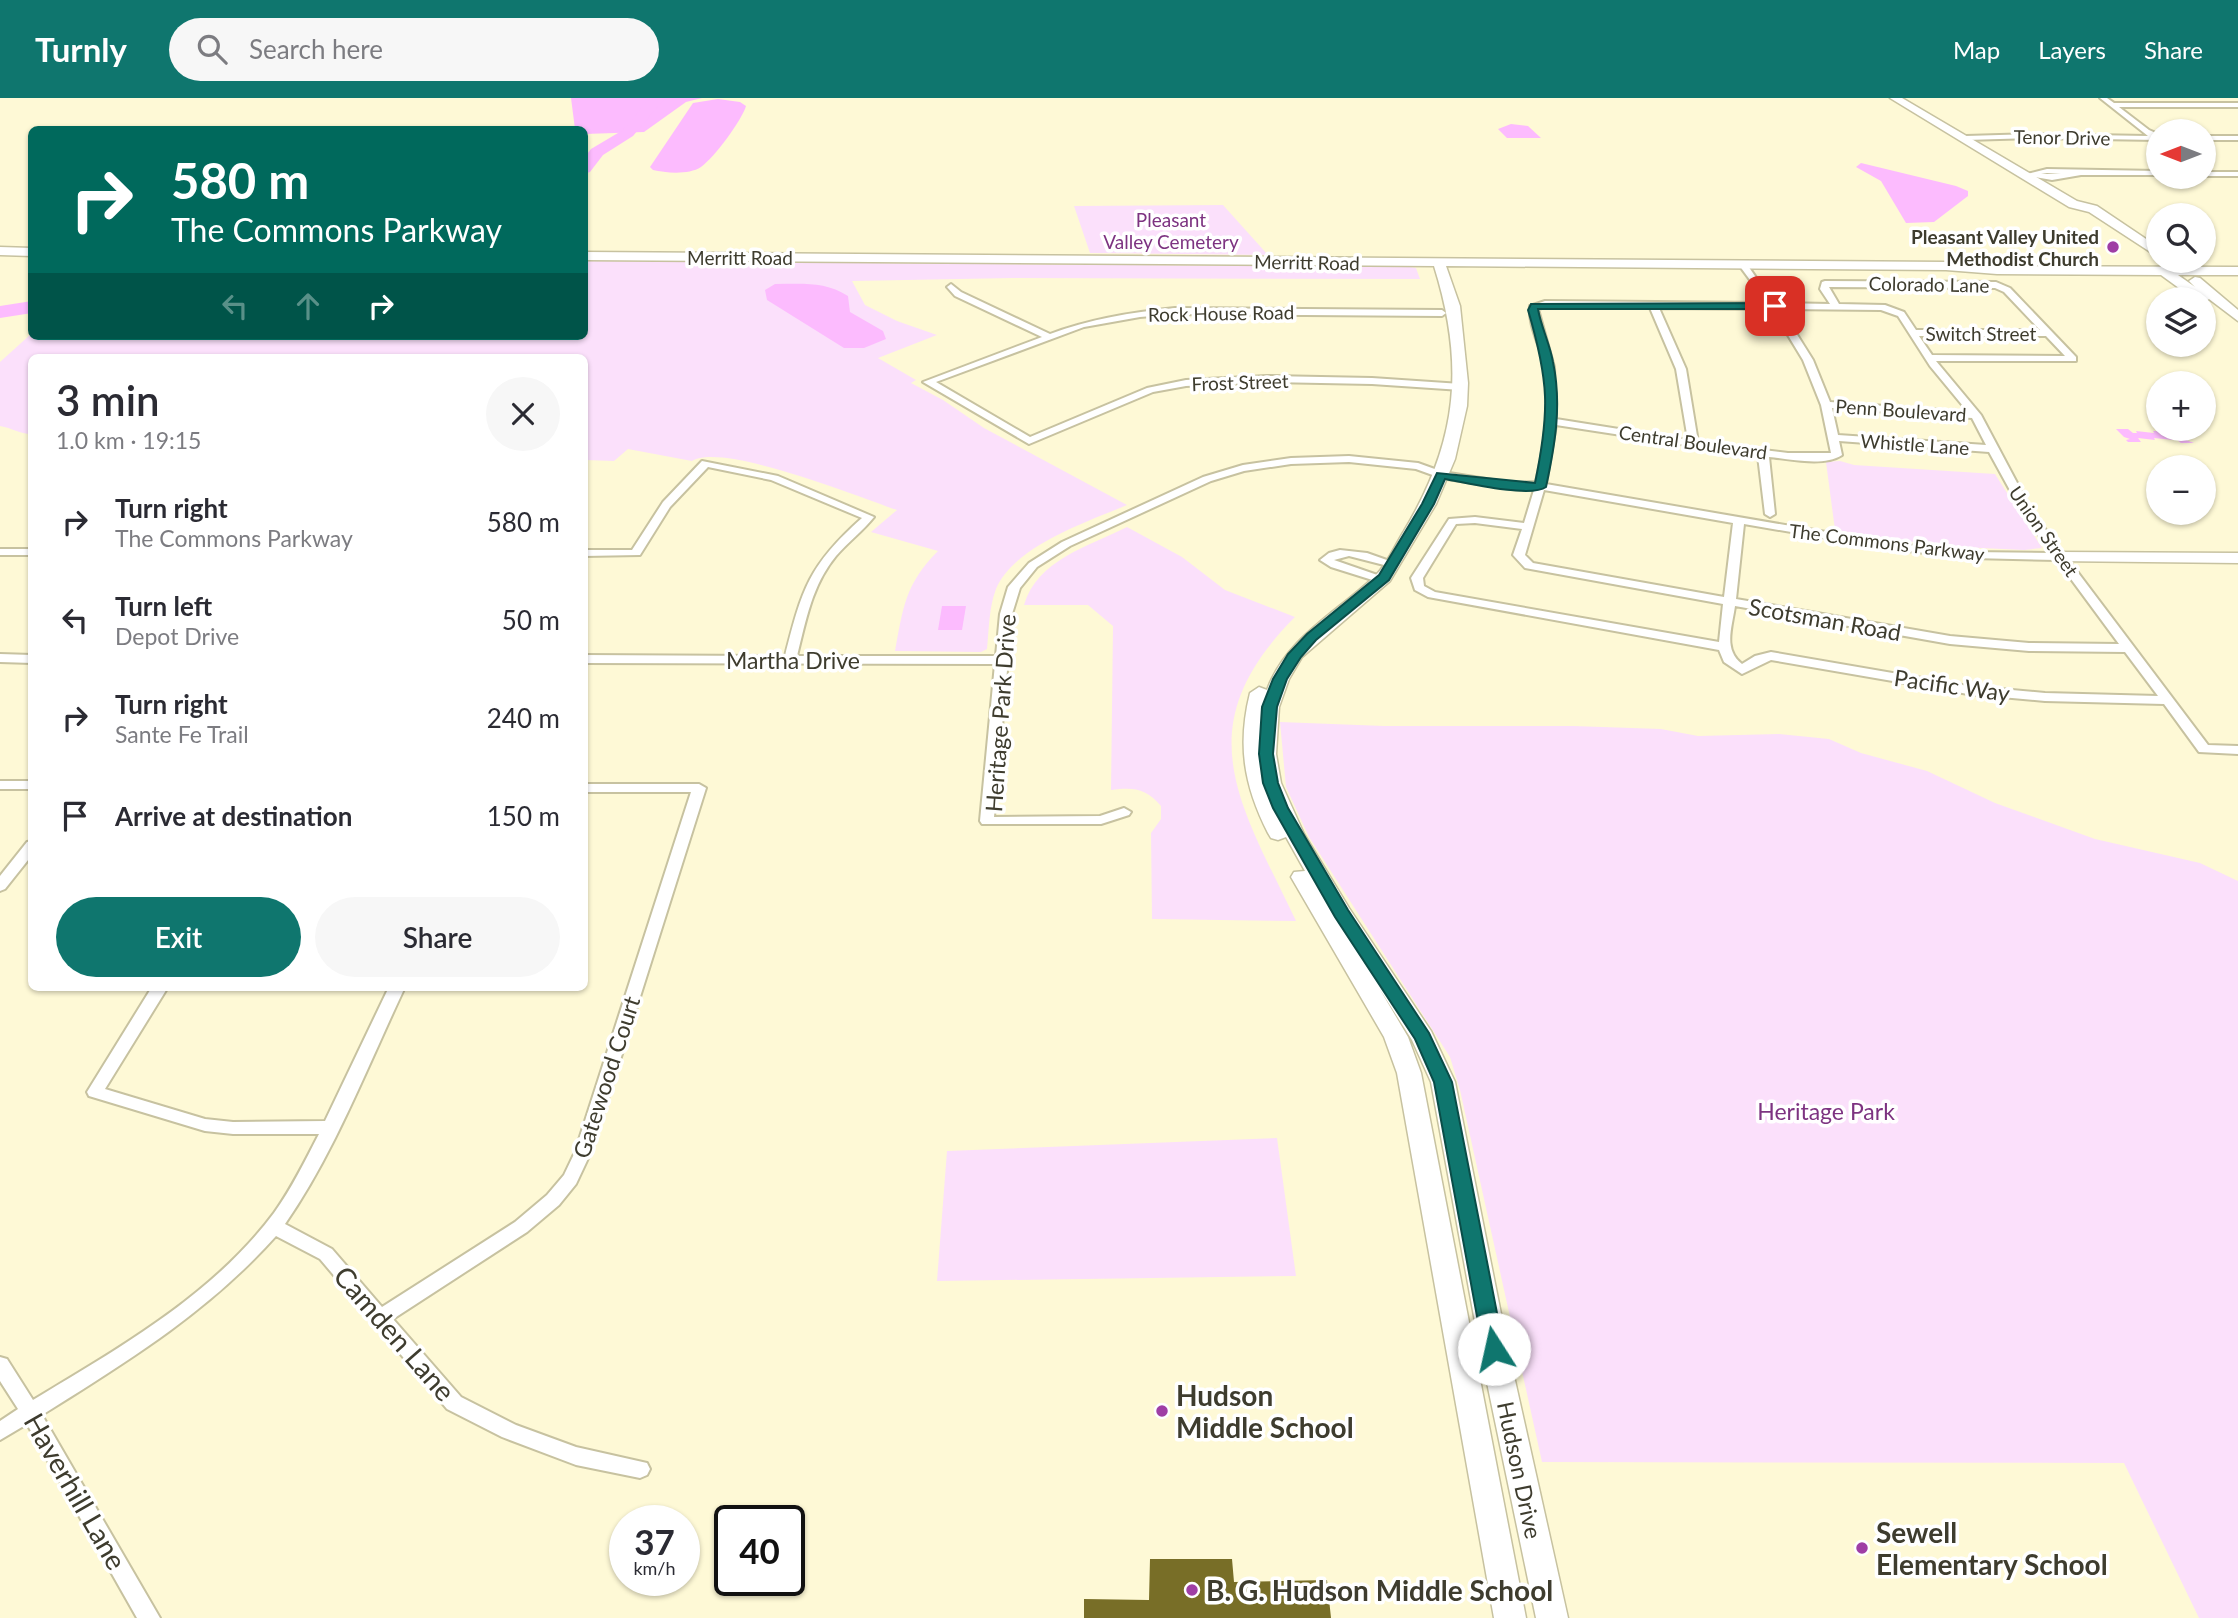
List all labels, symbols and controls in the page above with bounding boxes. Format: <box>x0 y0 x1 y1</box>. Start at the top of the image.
search box <box>169 18 659 81</box>
text: Turnly <box>35 29 127 69</box>
icon: search <box>193 30 231 68</box>
text: Search here <box>249 33 383 65</box>
text: Map <box>1953 35 2000 64</box>
text: Layers <box>2038 35 2106 64</box>
text: Share <box>2144 35 2203 64</box>
north arrow <box>2146 119 2216 189</box>
map controls <box>2146 119 2216 525</box>
street label: Tenor Drive <box>2013 125 2111 149</box>
text: 580 m <box>171 151 309 209</box>
icon: right <box>56 154 147 245</box>
button: search <box>2146 203 2216 273</box>
park label: Pleasant Valley Cemetery <box>1103 208 1239 253</box>
text: The Commons Parkway <box>171 210 502 249</box>
place label: Pleasant Valley United Methodist Church <box>1911 225 2099 270</box>
marker: Pleasant Valley United Methodist Church <box>2105 239 2121 255</box>
street label: Merritt Road <box>687 246 793 269</box>
street label: Merritt Road <box>1254 250 1360 274</box>
street label: Colorado Lane <box>1868 271 1990 297</box>
pin <box>1745 276 1805 336</box>
icon: left <box>216 287 254 325</box>
icon: ahead <box>289 287 327 325</box>
icon: right <box>362 287 400 325</box>
icon: arrive <box>1756 287 1794 325</box>
button: layers <box>2146 287 2216 357</box>
street label: Rock House Road <box>1148 300 1294 326</box>
street label: Switch Street <box>1926 322 2037 345</box>
street label: Frost Street <box>1191 369 1289 395</box>
button: + <box>2146 371 2216 441</box>
text: 3 min <box>56 375 160 425</box>
button: close <box>486 377 560 451</box>
street label: Penn Boulevard <box>1835 394 1967 426</box>
street label: Central Boulevard <box>1617 420 1769 464</box>
text: 1.0 km · 19:15 <box>56 426 201 454</box>
street label: Whistle Lane <box>1860 429 1970 459</box>
button: − <box>2146 455 2216 525</box>
street label: Union Street <box>2004 481 2084 581</box>
text: Turn right <box>115 492 228 524</box>
icon: right <box>56 503 94 541</box>
text: 580 m <box>487 506 560 538</box>
street label: The Commons Parkway <box>1788 519 1986 565</box>
text: The Commons Parkway <box>115 524 353 552</box>
text: Turn left <box>115 590 212 622</box>
street label: Scotsman Road <box>1747 592 1903 646</box>
icon: left <box>56 601 94 639</box>
text: 50 m <box>502 604 560 636</box>
street label: Heritage Park Drive <box>979 613 1021 813</box>
text: Depot Drive <box>115 622 239 650</box>
street label: Martha Drive <box>726 646 860 674</box>
street label: Pacific Way <box>1892 663 2012 707</box>
text: Turn right <box>115 688 228 720</box>
icon: right <box>56 699 94 737</box>
text: 240 m <box>487 702 560 734</box>
text: Sante Fe Trail <box>115 720 249 748</box>
icon: arrive <box>56 797 94 835</box>
text: Arrive at destination <box>115 800 352 832</box>
text: 150 m <box>487 800 560 832</box>
button: Exit <box>56 897 301 977</box>
button: Share <box>315 897 560 977</box>
street label: Gatewood Court <box>567 992 646 1162</box>
park label: Heritage Park <box>1757 1097 1895 1125</box>
street label: Camden Lane <box>327 1259 463 1407</box>
position arrow <box>1457 1312 1531 1386</box>
place label: Hudson Middle School <box>1176 1378 1354 1444</box>
street label: Hudson Drive <box>1492 1399 1548 1541</box>
marker: Hudson Middle School <box>1154 1403 1170 1419</box>
street label: Haverhill Lane <box>18 1407 134 1575</box>
speed limit sign: 40 <box>714 1505 805 1596</box>
place label: Sewell Elementary School <box>1876 1515 2108 1581</box>
text: 37 <box>634 1520 675 1562</box>
marker: Sewell Elementary School <box>1854 1540 1870 1556</box>
text: km/h <box>633 1557 676 1579</box>
place label: B. G. Hudson Middle School <box>1206 1573 1553 1607</box>
marker: B. G. Hudson Middle School <box>1184 1582 1200 1598</box>

